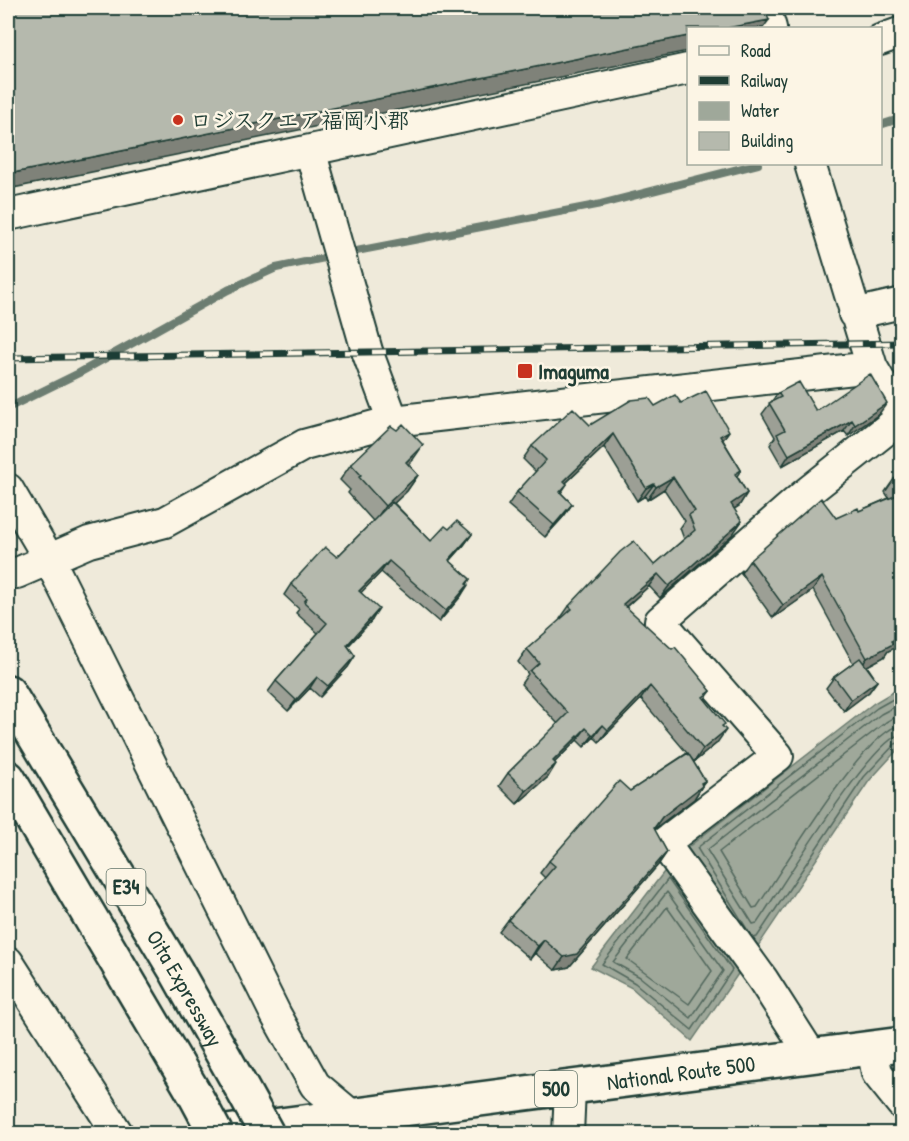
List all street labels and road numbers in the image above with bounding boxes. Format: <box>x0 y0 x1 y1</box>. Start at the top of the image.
road number: E34 <box>106 869 146 905</box>
street label: Oita Expressway <box>140 924 230 1052</box>
street label: National Route 500 <box>605 1048 757 1097</box>
road number: 500 <box>535 1071 577 1107</box>

